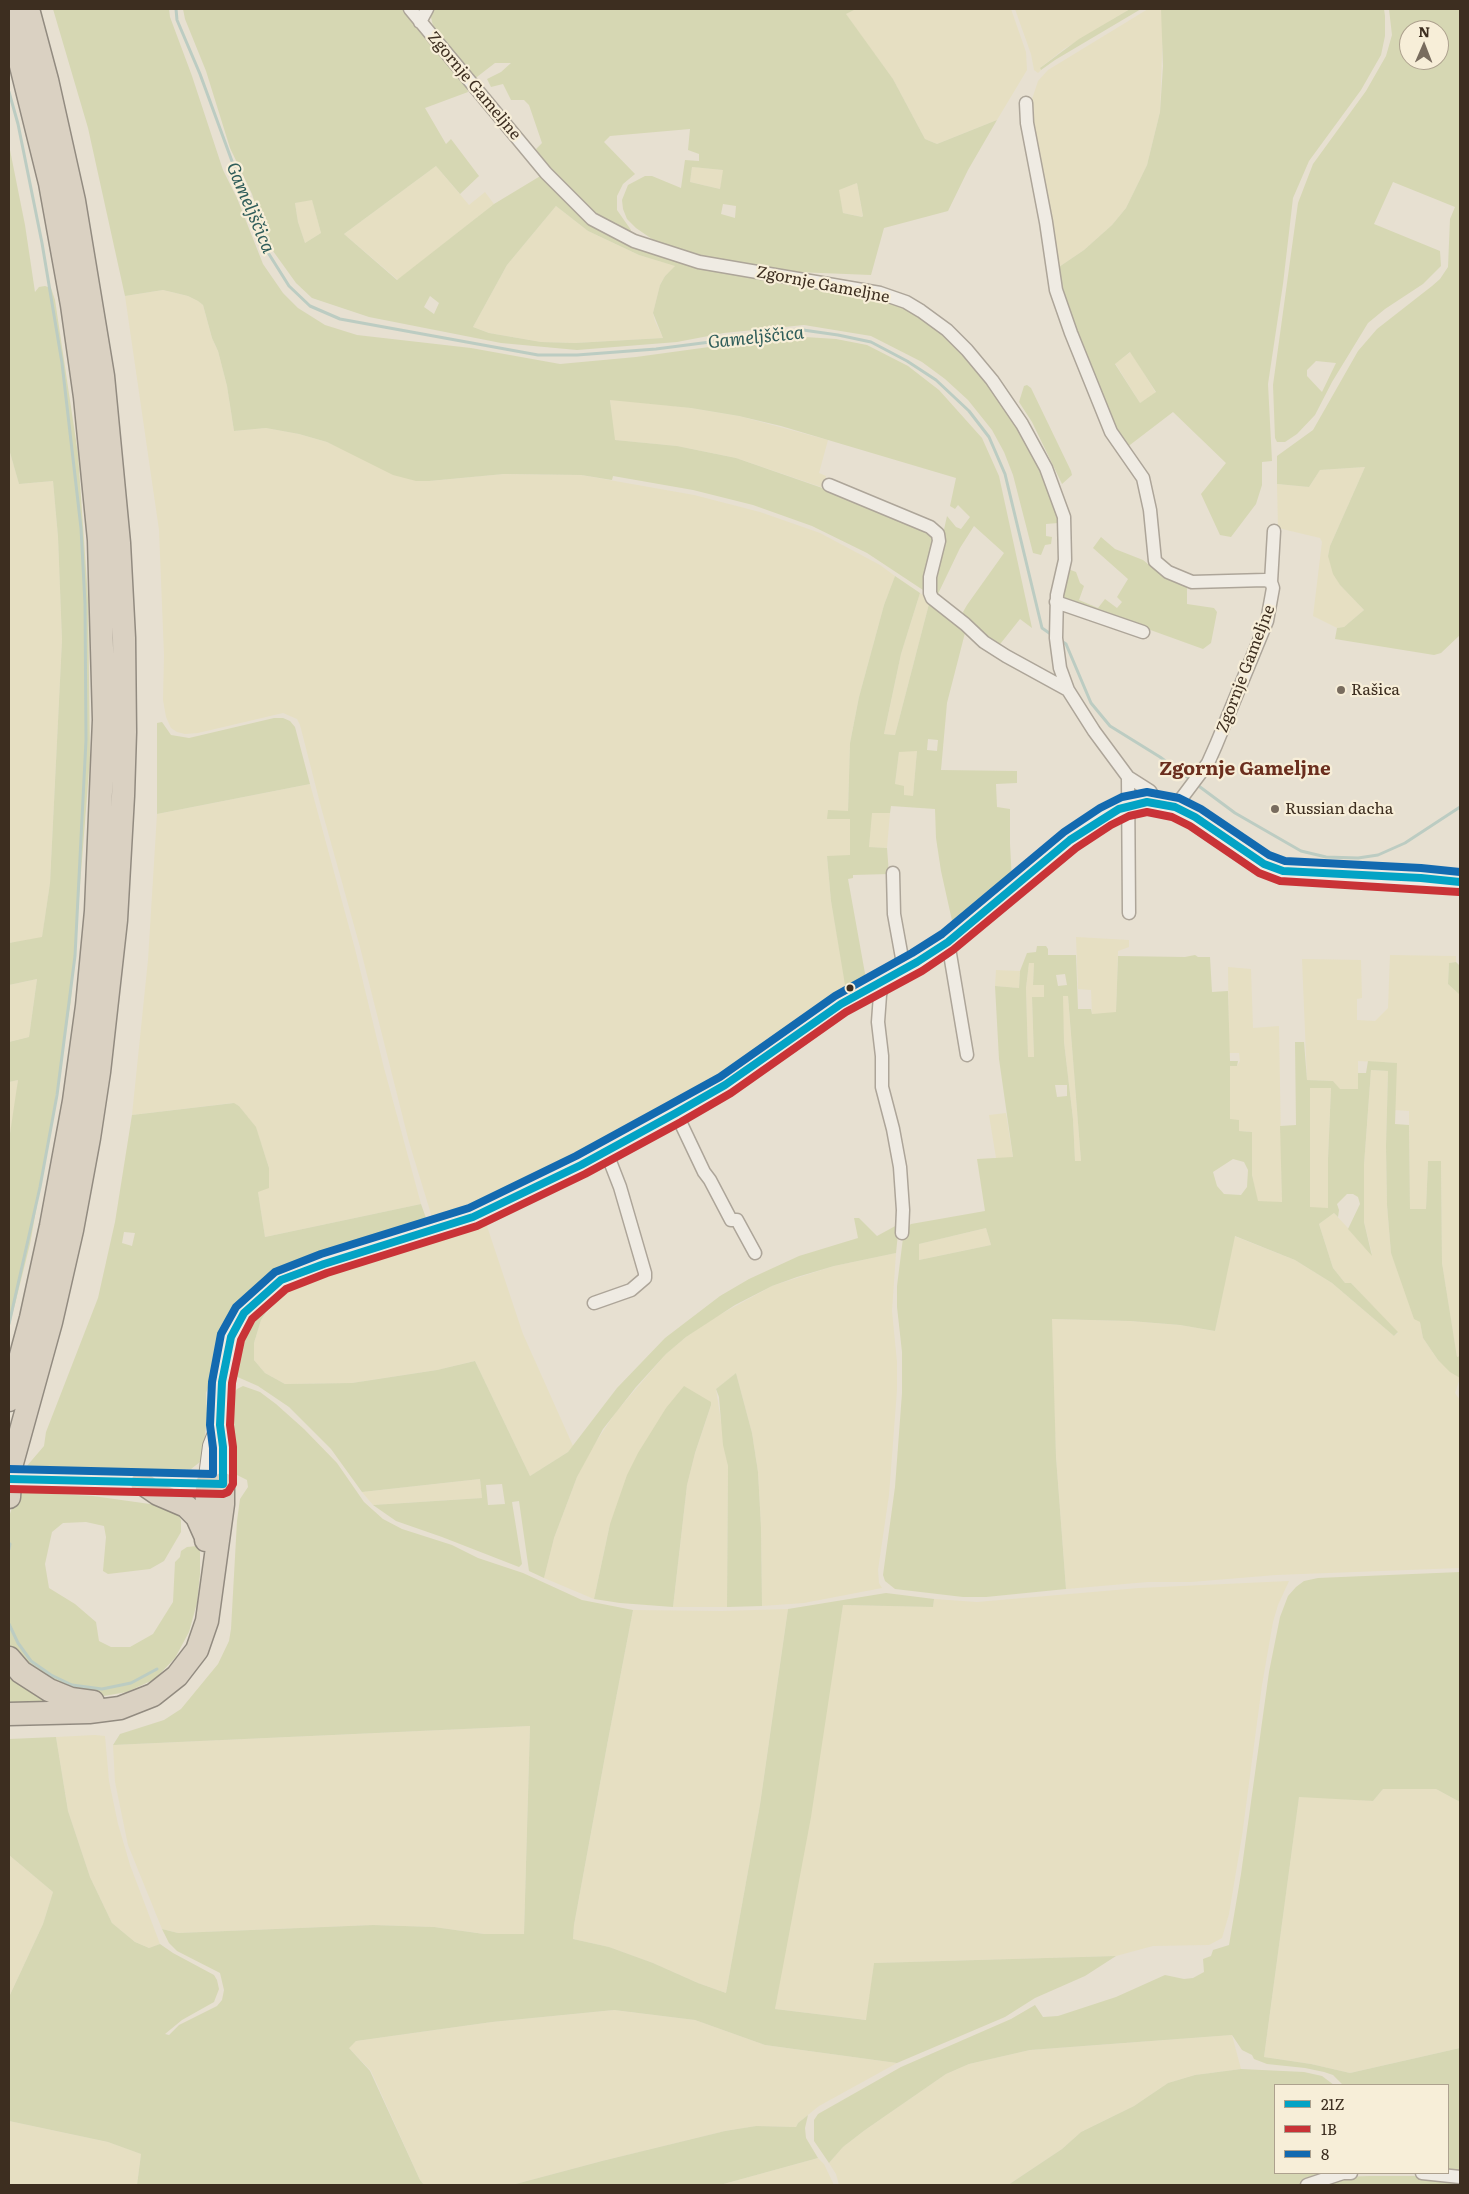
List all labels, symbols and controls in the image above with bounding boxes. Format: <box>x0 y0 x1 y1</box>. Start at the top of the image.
north arrow <box>1399 20 1449 70</box>
text: N <box>1418 21 1430 41</box>
street label: Zgornje Gameljne <box>423 28 525 144</box>
water label: Gameljščica <box>221 159 279 257</box>
street label: Zgornje Gameljne <box>755 263 891 307</box>
water label: Gameljščica <box>707 322 805 354</box>
street label: Zgornje Gameljne <box>1213 602 1279 736</box>
place label: Rašica <box>1351 680 1400 700</box>
marker: Rašica <box>1335 684 1347 696</box>
district label: Zgornje Gameljne <box>1159 758 1331 780</box>
place label: Russian dacha <box>1285 799 1393 819</box>
marker: Russian dacha <box>1269 803 1281 815</box>
unlabelled marker <box>845 983 855 993</box>
legend <box>1274 2084 1449 2174</box>
text: 21Z <box>1321 2092 1345 2115</box>
text: 1B <box>1321 2117 1337 2140</box>
text: 8 <box>1321 2142 1329 2165</box>

